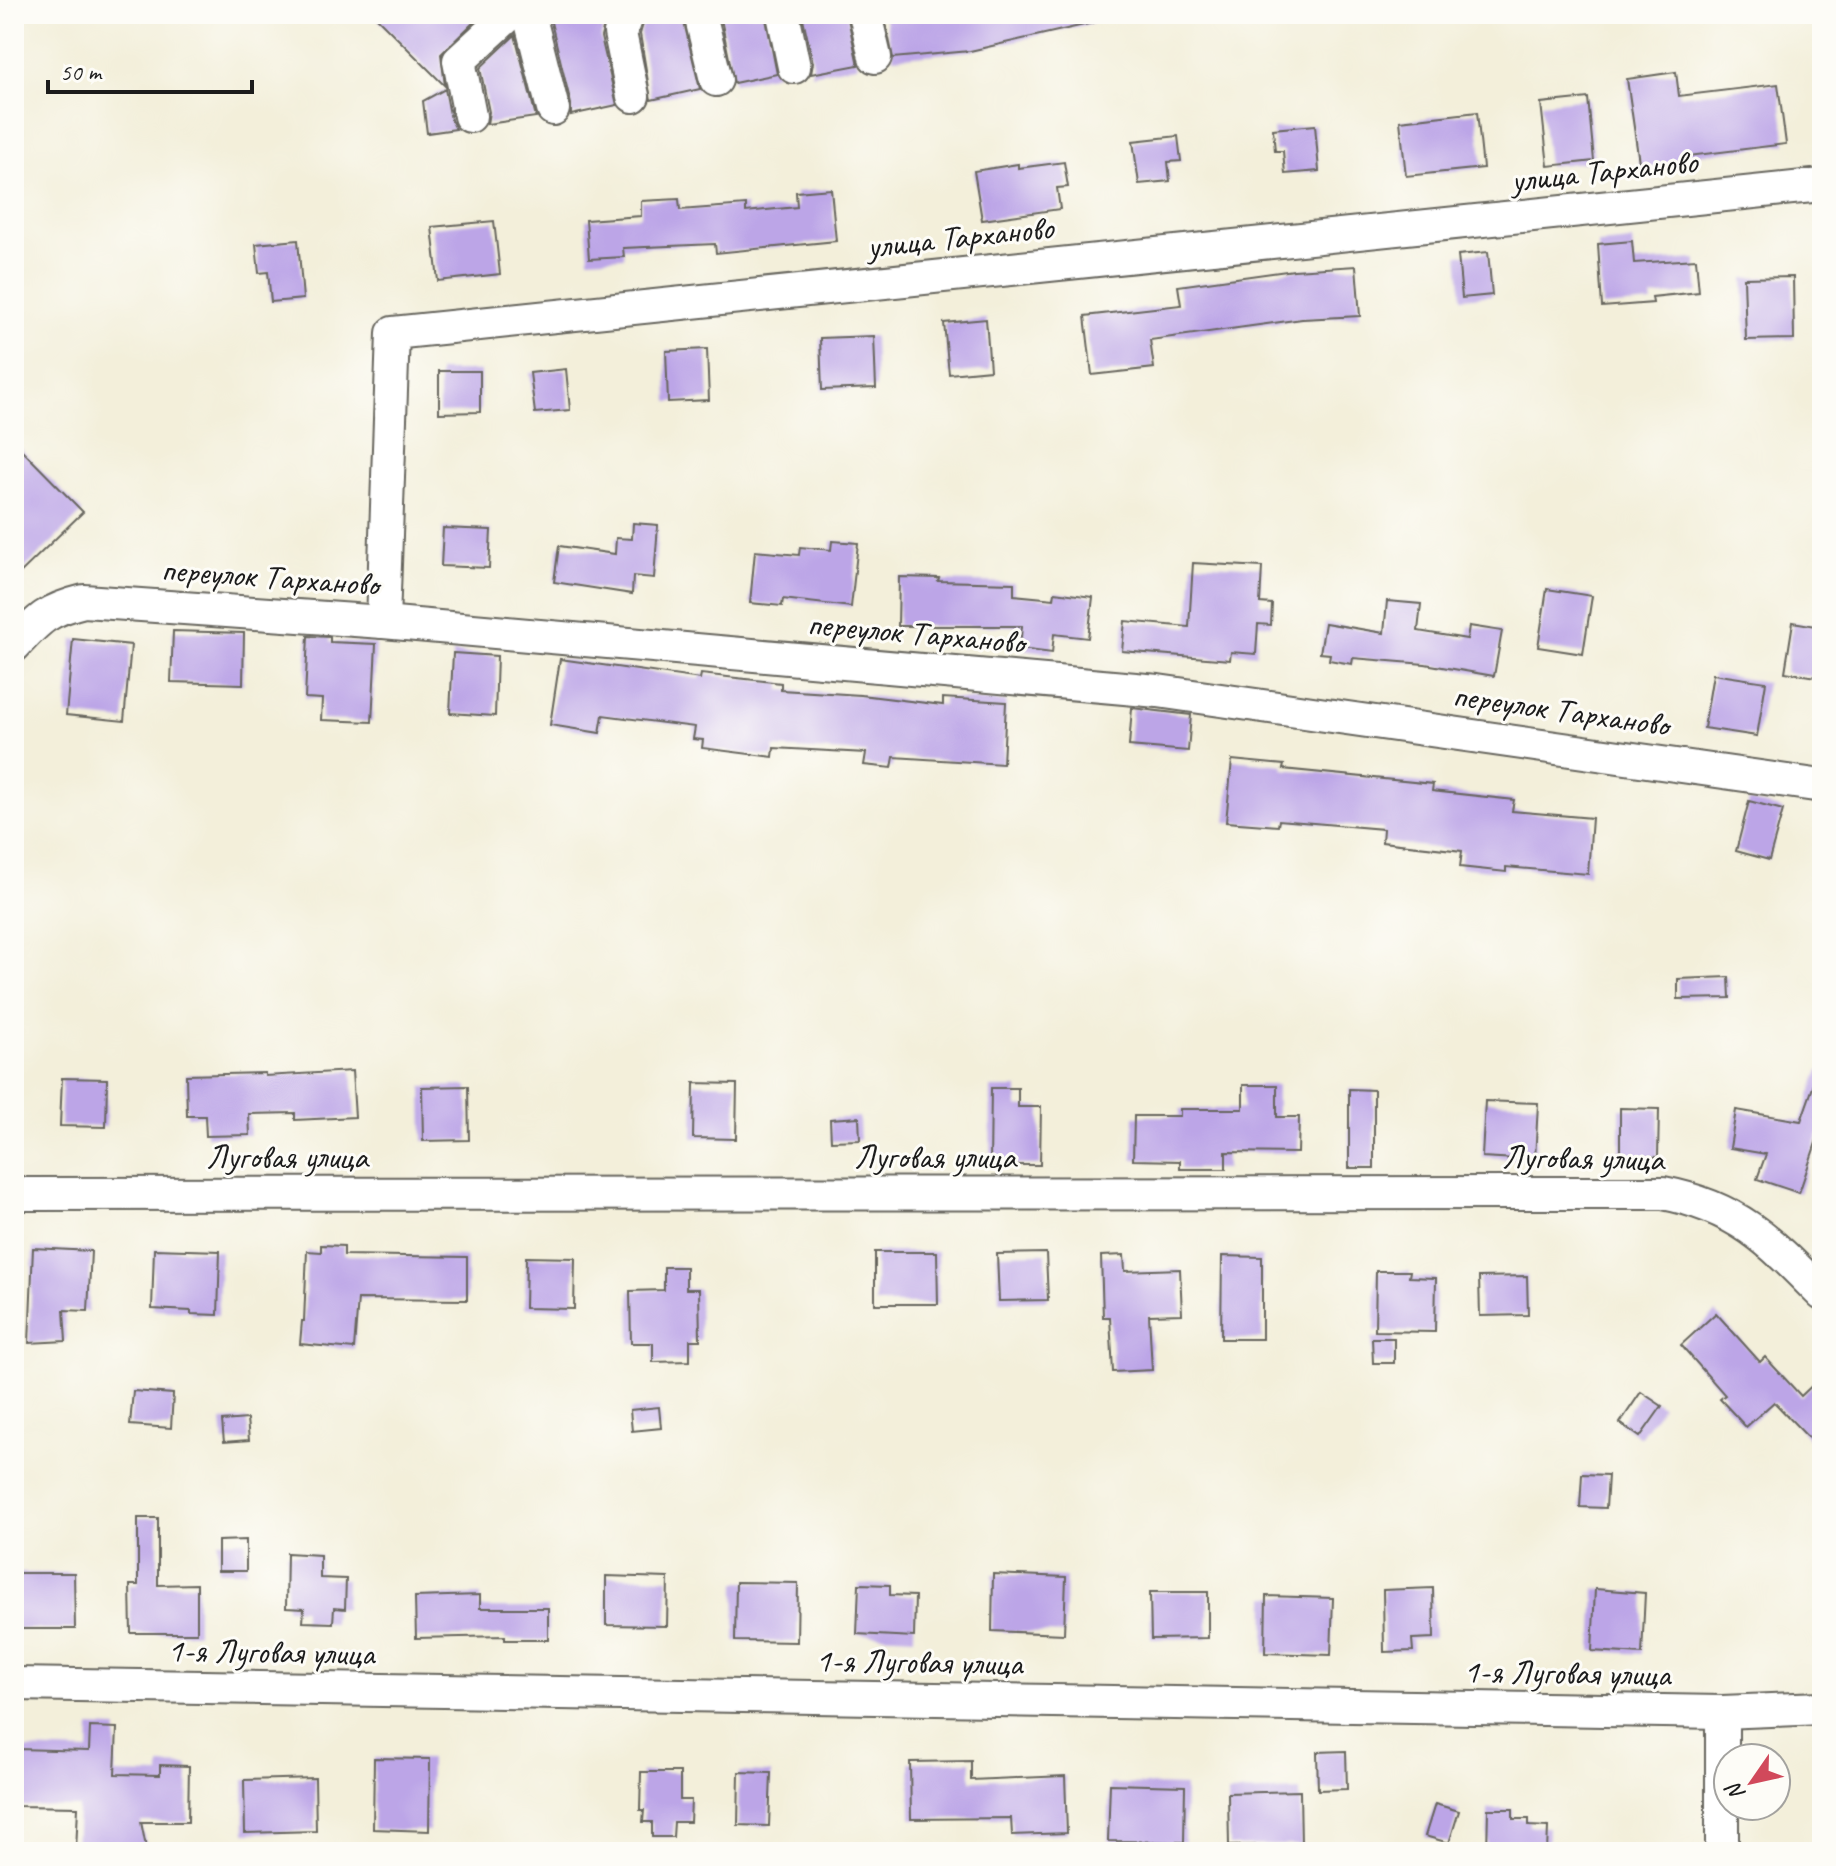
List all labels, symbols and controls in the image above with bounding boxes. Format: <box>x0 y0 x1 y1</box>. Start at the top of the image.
scale bar <box>48 44 252 94</box>
text: 50 m <box>60 57 103 87</box>
street label: улица Тарханово <box>1507 139 1701 202</box>
street label: улица Тарханово <box>863 205 1057 268</box>
street label: переулок Тарханово <box>160 547 384 606</box>
street label: переулок Тарханово <box>806 602 1030 664</box>
street label: переулок Тарханово <box>1450 673 1676 747</box>
street label: Луговая улица <box>206 1135 370 1178</box>
street label: Луговая улица <box>854 1135 1018 1178</box>
street label: Луговая улица <box>1502 1135 1666 1180</box>
street label: 1-я Луговая улица <box>167 1628 377 1675</box>
street label: 1-я Луговая улица <box>815 1638 1025 1685</box>
street label: 1-я Луговая улица <box>1463 1649 1673 1696</box>
north arrow <box>1712 1742 1792 1822</box>
text: N <box>1719 1776 1752 1806</box>

